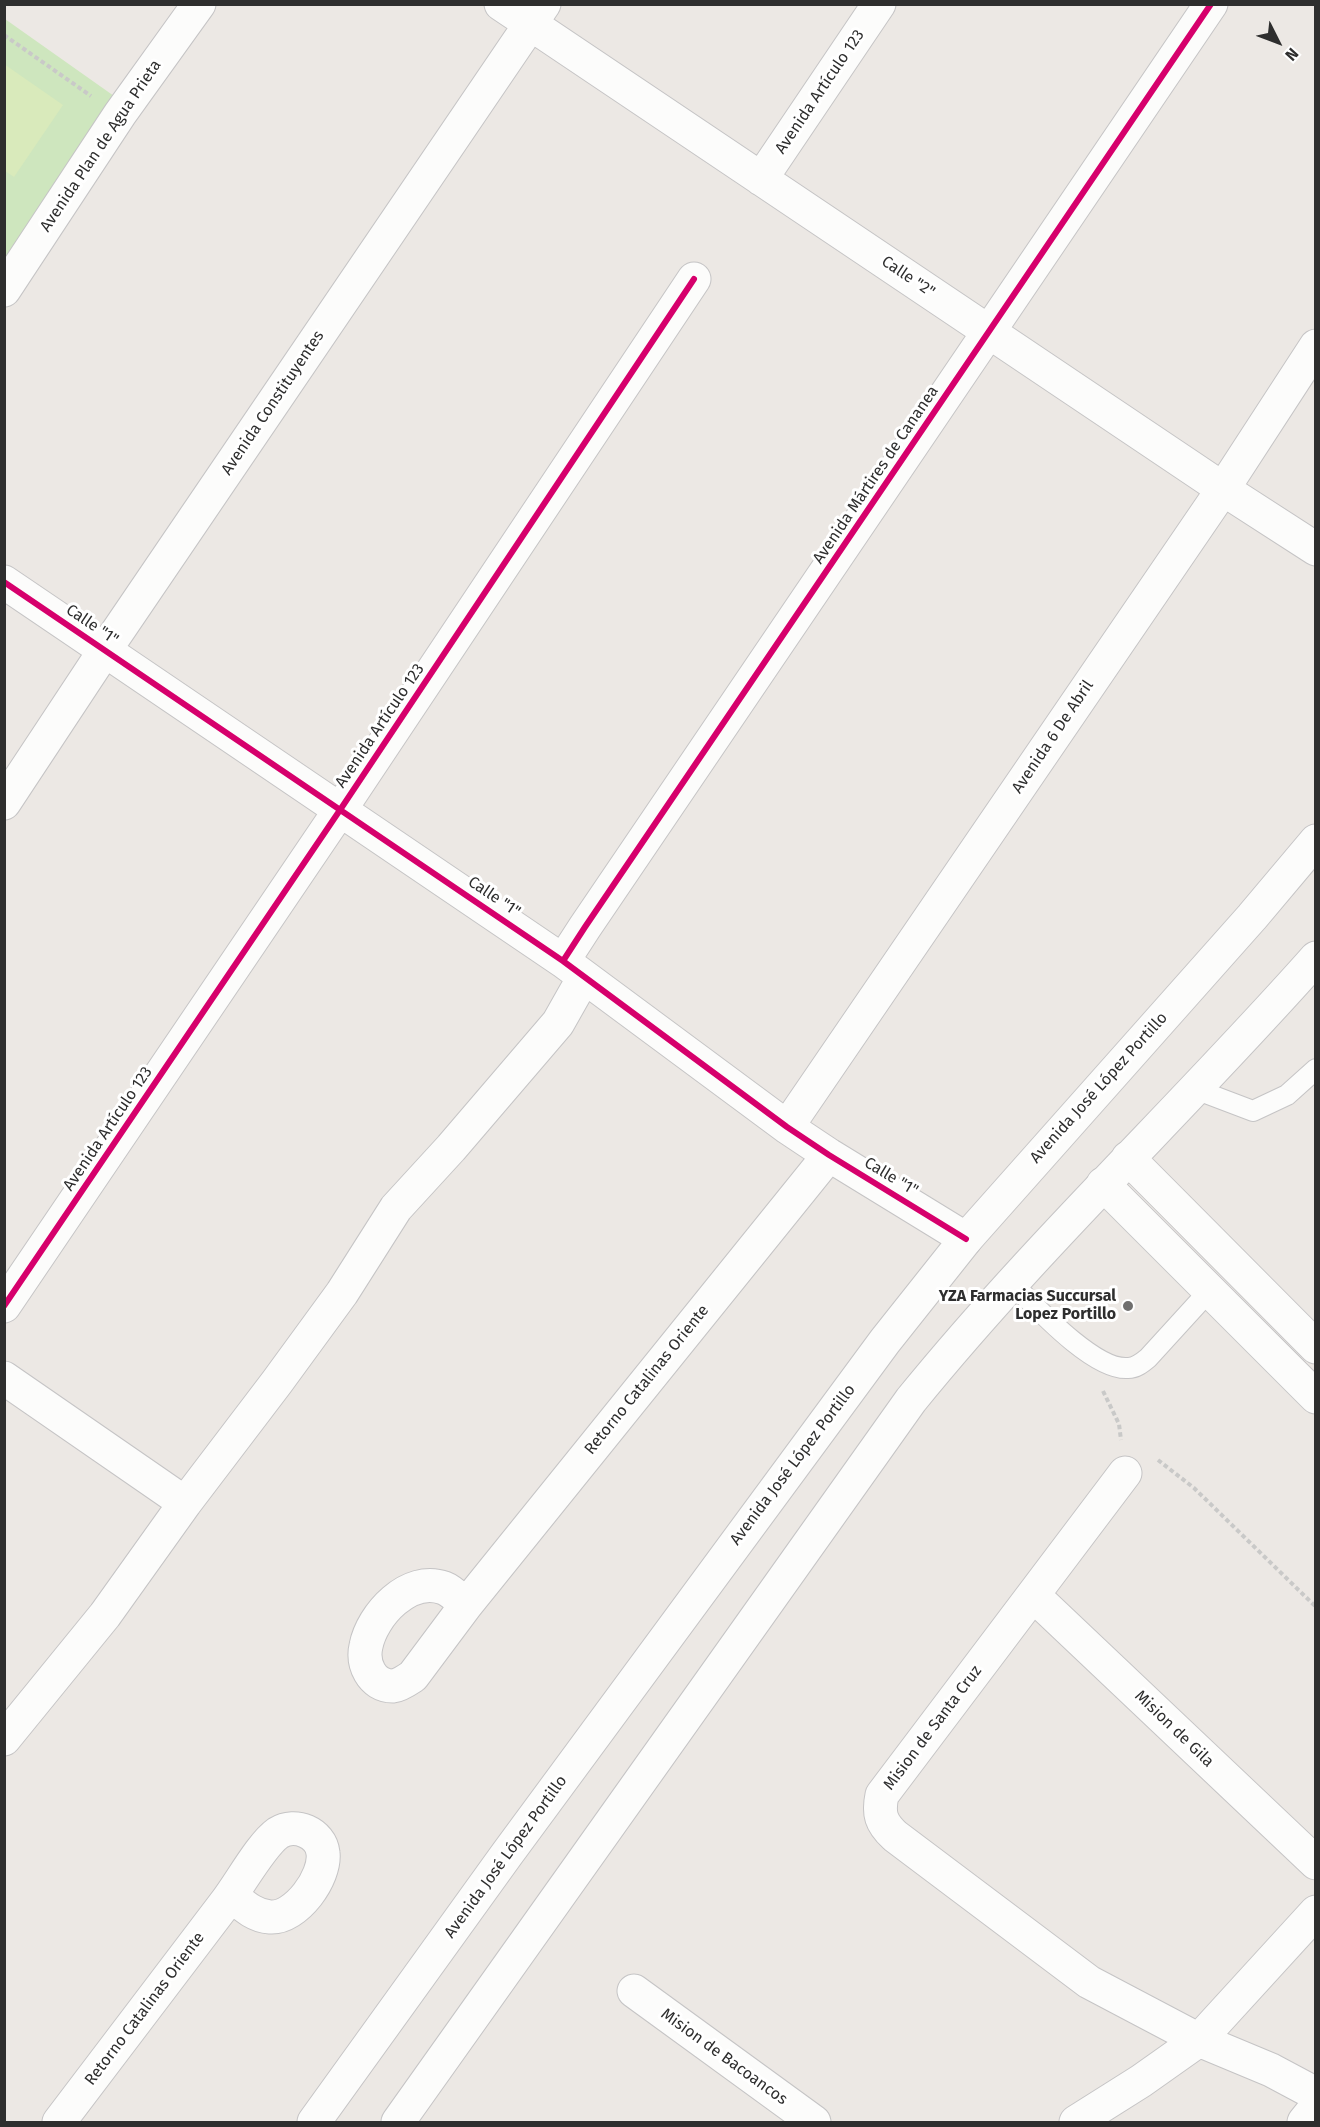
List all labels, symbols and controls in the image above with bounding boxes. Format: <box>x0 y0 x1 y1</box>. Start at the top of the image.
north arrow <box>1248 12 1308 72</box>
street label: Avenida Artículo 123 <box>771 26 869 158</box>
text: N <box>1281 44 1302 65</box>
street label: Avenida Plan de Agua Prieta <box>36 56 166 236</box>
street label: Calle "2" <box>878 252 938 302</box>
street label: Avenida Constituyentes <box>218 327 328 479</box>
street label: Avenida Mártires de Cananea <box>809 382 943 568</box>
street label: Calle "1" <box>62 600 122 650</box>
street label: Avenida Artículo 123 <box>331 660 429 792</box>
street label: Avenida 6 De Abril <box>1008 677 1098 797</box>
street label: Calle "1" <box>464 872 524 922</box>
street label: Avenida José López Portillo <box>1026 1009 1172 1167</box>
street label: Avenida Artículo 123 <box>59 1063 157 1195</box>
street label: Calle "1" <box>861 1154 921 1200</box>
place label: YZA Farmacias Succursal Lopez Portillo <box>939 1287 1116 1325</box>
marker: YZA Farmacias Succursal Lopez Portillo <box>1121 1299 1135 1313</box>
street label: Retorno Catalinas Oriente <box>581 1301 713 1459</box>
street label: Avenida José López Portillo <box>726 1381 860 1549</box>
street label: Mision de Santa Cruz <box>880 1662 986 1794</box>
street label: Mision de Gila <box>1131 1687 1217 1771</box>
street label: Avenida José López Portillo <box>441 1772 571 1942</box>
street label: Retorno Catalinas Oriente <box>81 1929 209 2089</box>
street label: Mision de Bacoancos <box>657 2005 791 2109</box>

